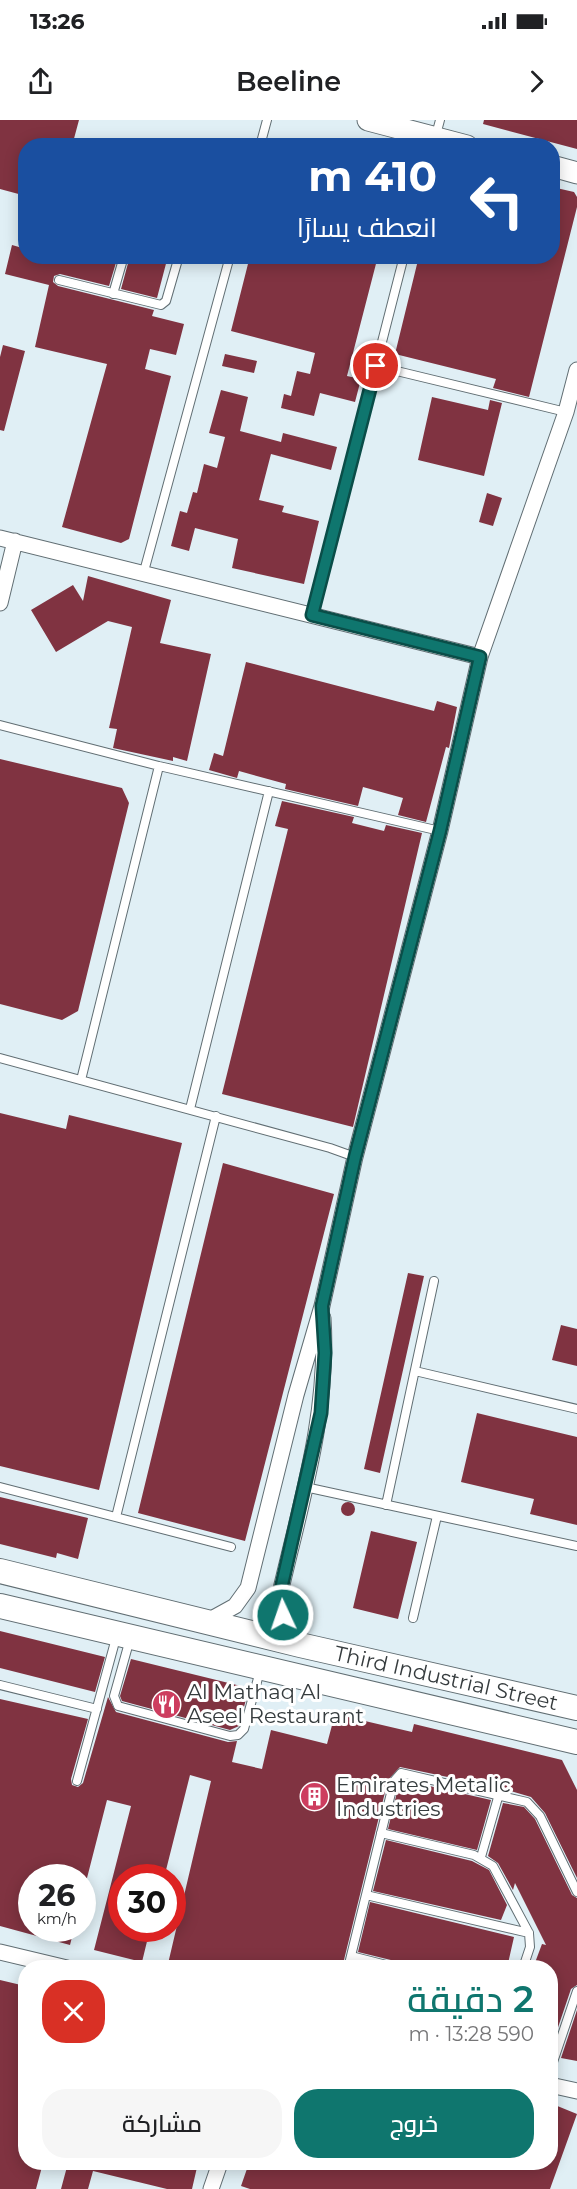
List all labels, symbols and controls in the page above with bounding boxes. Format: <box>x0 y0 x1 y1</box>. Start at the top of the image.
text: 13:26 <box>30 8 84 35</box>
icon: share <box>24 65 57 98</box>
text: Beeline <box>236 65 341 98</box>
icon: forward <box>520 65 553 98</box>
text: 410 m <box>308 150 437 202</box>
icon: left <box>458 162 536 240</box>
text: انعطف يسارًا <box>297 211 437 244</box>
pin <box>350 340 401 391</box>
icon: arrive <box>359 349 392 382</box>
position arrow <box>251 1583 315 1647</box>
street label: Third Industrial Street <box>332 1640 561 1715</box>
place label: Al Mathaq Al Aseel Restaurant <box>187 1679 364 1728</box>
restaurant icon: Al Mathaq Al Aseel Restaurant <box>150 1688 182 1720</box>
place label: Emirates Metalic Industries <box>336 1772 511 1821</box>
building icon: Emirates Metalic Industries <box>299 1781 331 1813</box>
speed limit sign: 30 <box>108 1864 186 1942</box>
text: 26 <box>39 1877 75 1914</box>
text: km/h <box>37 1909 77 1928</box>
text: 2 دقيقة <box>407 1977 534 2021</box>
button: close <box>42 1980 105 2043</box>
text: 590 m · 13:28 <box>408 2022 534 2046</box>
button: مشاركة <box>42 2089 282 2158</box>
button: خروج <box>294 2089 534 2158</box>

